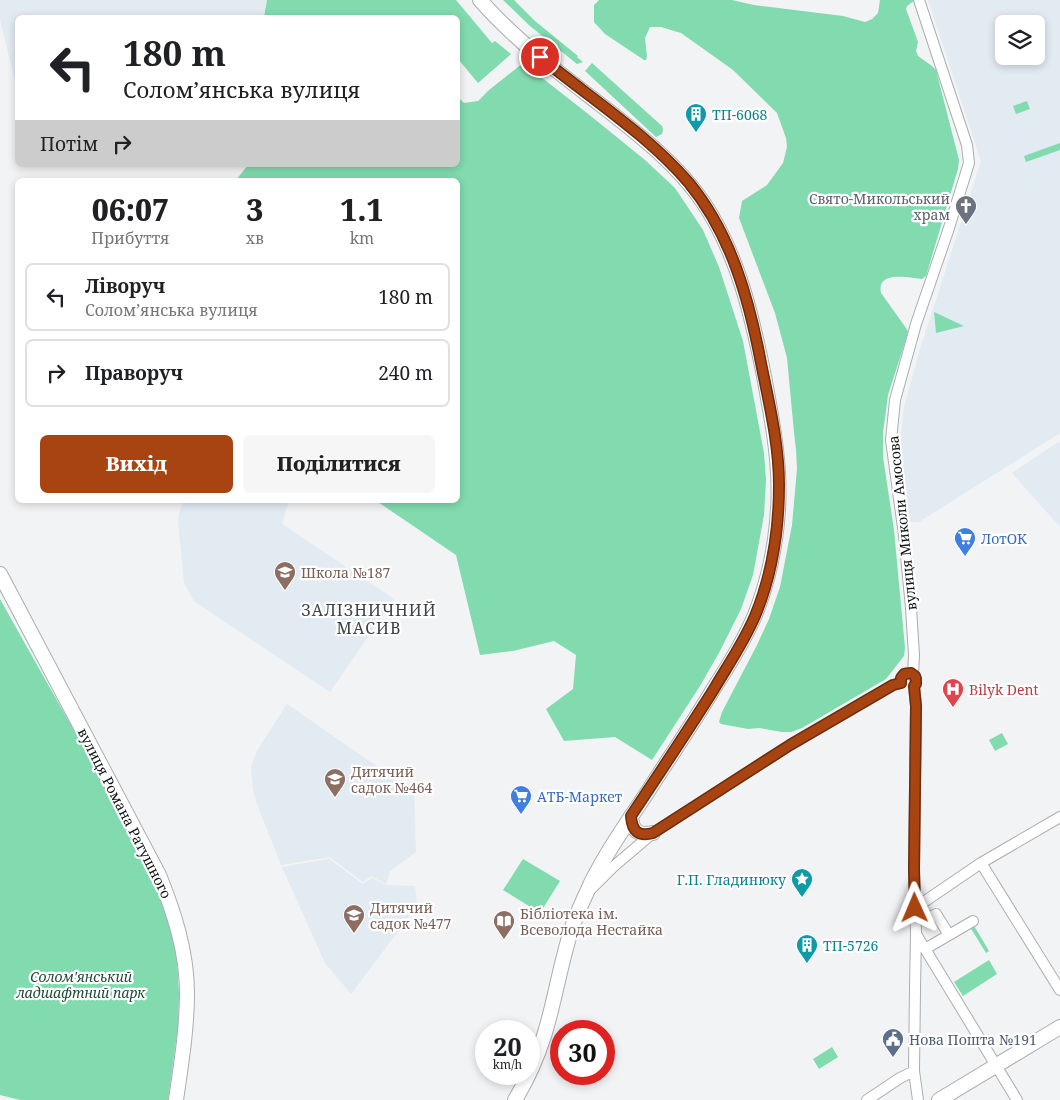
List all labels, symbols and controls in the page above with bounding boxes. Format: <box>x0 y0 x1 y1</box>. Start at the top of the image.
map controls <box>995 15 1045 65</box>
button: layers <box>995 15 1045 65</box>
text: 180 m <box>123 29 226 76</box>
icon: left <box>40 35 105 100</box>
pin <box>519 36 561 78</box>
icon: arrive <box>526 43 554 71</box>
text: Соломʼянська вулиця <box>123 74 360 104</box>
building icon: ТП-6068 <box>684 102 708 133</box>
place label: ТП-6068 <box>712 105 768 124</box>
icon: right <box>108 130 136 158</box>
text: Потім <box>40 131 98 157</box>
text: 06:07 <box>92 189 169 230</box>
text: 3 <box>246 189 263 230</box>
text: 1.1 <box>340 189 384 230</box>
place label: Свято-Микольський храм <box>809 189 950 224</box>
church icon: Свято-Микольський храм <box>954 194 978 225</box>
text: Прибуття <box>91 227 169 249</box>
text: хв <box>246 227 264 249</box>
text: km <box>350 227 374 249</box>
text: Ліворуч <box>85 273 165 299</box>
icon: left <box>42 283 70 311</box>
text: 180 m <box>378 284 433 310</box>
text: Соломʼянська вулиця <box>85 299 258 321</box>
icon: right <box>42 359 70 387</box>
text: Праворуч <box>85 360 183 386</box>
text: 240 m <box>378 360 433 386</box>
button: Вихід <box>40 435 233 493</box>
button: Поділитися <box>243 435 435 493</box>
street label: вулиця Миколи Амосова <box>883 435 921 611</box>
supermarket icon: ЛотОК <box>953 526 977 557</box>
place label: ЛотОК <box>981 529 1027 548</box>
school or university icon: Школа №187 <box>273 560 297 591</box>
place label: Школа №187 <box>301 563 391 582</box>
district label: ЗАЛІЗНИЧНИЙ МАСИВ <box>301 599 437 639</box>
hospital icon: Bilyk Dent <box>941 677 965 708</box>
place label: Bilyk Dent <box>969 680 1038 699</box>
street label: вулиця Романа Ратушного <box>74 724 176 902</box>
place label: Дитячий садок №464 <box>351 762 433 797</box>
school or university icon: Дитячий садок №464 <box>323 767 347 798</box>
supermarket icon: АТБ-Маркет <box>509 784 533 815</box>
place label: АТБ-Маркет <box>537 787 623 806</box>
place icon: Г.П. Гладинюку <box>790 867 814 898</box>
place label: Г.П. Гладинюку <box>677 870 786 889</box>
position arrow <box>888 881 940 933</box>
place label: Дитячий садок №477 <box>370 898 452 933</box>
school or university icon: Дитячий садок №477 <box>342 903 366 934</box>
place label: Бібліотека ім. Всеволода Нестайка <box>520 904 663 939</box>
library icon: Бібліотека ім. Всеволода Нестайка <box>492 909 516 940</box>
building icon: ТП-5726 <box>795 933 819 964</box>
place label: ТП-5726 <box>823 936 879 955</box>
park label: Солом'янський ладшафтний парк <box>16 967 146 1002</box>
speed limit sign: 30 <box>550 1020 615 1085</box>
public building icon: Нова Пошта №191 <box>881 1027 905 1058</box>
text: 20 <box>493 1029 522 1063</box>
place label: Нова Пошта №191 <box>909 1030 1037 1049</box>
text: km/h <box>493 1056 522 1073</box>

